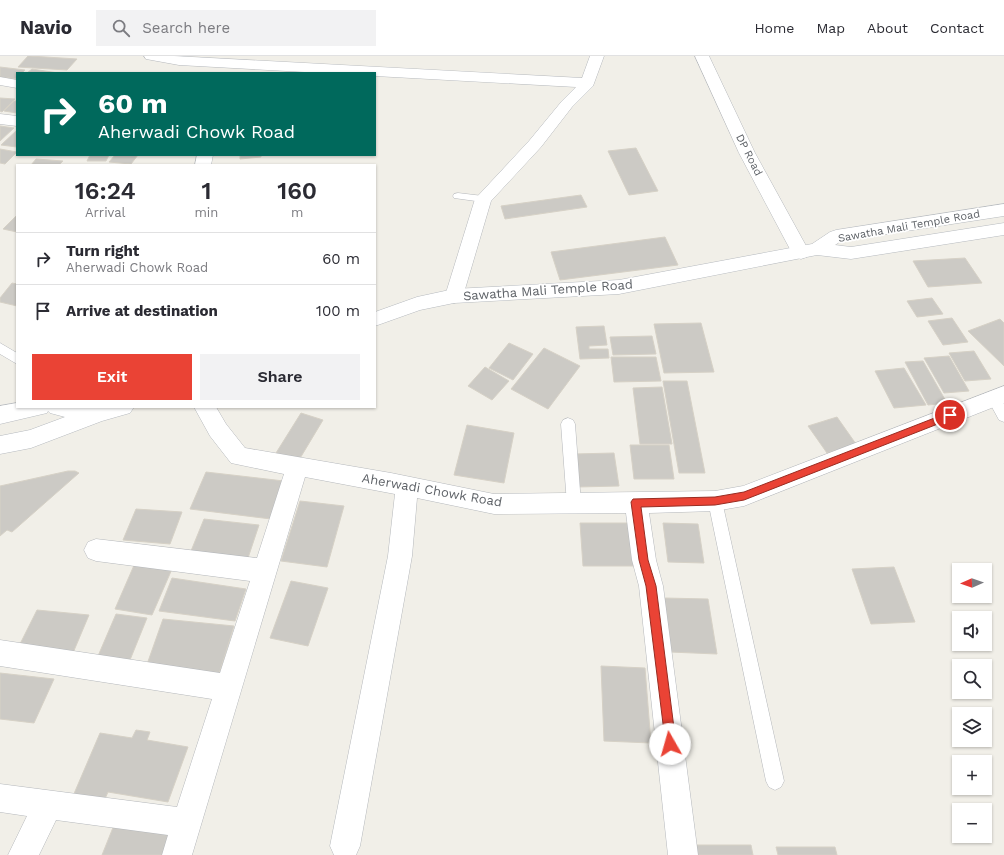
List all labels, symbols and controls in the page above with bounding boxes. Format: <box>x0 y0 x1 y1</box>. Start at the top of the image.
search box <box>96 10 376 46</box>
text: Navio <box>20 16 72 39</box>
icon: search <box>110 17 132 39</box>
text: Search here <box>142 19 230 37</box>
text: Home <box>754 20 794 36</box>
text: Map <box>816 20 845 36</box>
text: About <box>867 20 908 36</box>
text: Contact <box>930 20 984 36</box>
text: 60 m <box>98 87 168 120</box>
icon: right <box>32 88 84 140</box>
text: Aherwadi Chowk Road <box>98 121 295 142</box>
street label: DP Road <box>733 132 765 178</box>
text: 16:24 <box>75 177 136 205</box>
text: 1 <box>201 177 211 205</box>
text: 160 <box>277 177 317 205</box>
text: Arrival <box>85 205 126 220</box>
text: min <box>194 205 218 220</box>
text: m <box>291 205 303 220</box>
street label: Sawatha Mali Temple Road <box>837 207 981 245</box>
text: Turn right <box>66 242 139 260</box>
icon: right <box>32 248 54 270</box>
text: 60 m <box>322 250 360 268</box>
text: Aherwadi Chowk Road <box>66 260 208 275</box>
street label: Sawatha Mali Temple Road <box>463 277 633 303</box>
icon: arrive <box>32 300 54 322</box>
text: Arrive at destination <box>66 302 218 320</box>
text: 100 m <box>316 302 360 320</box>
button: Exit <box>32 354 192 400</box>
button: Share <box>200 354 360 400</box>
pin <box>933 398 967 432</box>
icon: arrive <box>939 404 961 426</box>
street label: Aherwadi Chowk Road <box>361 470 503 510</box>
north arrow <box>952 563 992 603</box>
map controls <box>952 563 992 843</box>
button: sound <box>952 611 992 651</box>
button: search <box>952 659 992 699</box>
button: layers <box>952 707 992 747</box>
position arrow <box>649 723 691 765</box>
button: + <box>952 755 992 795</box>
button: − <box>952 803 992 843</box>

